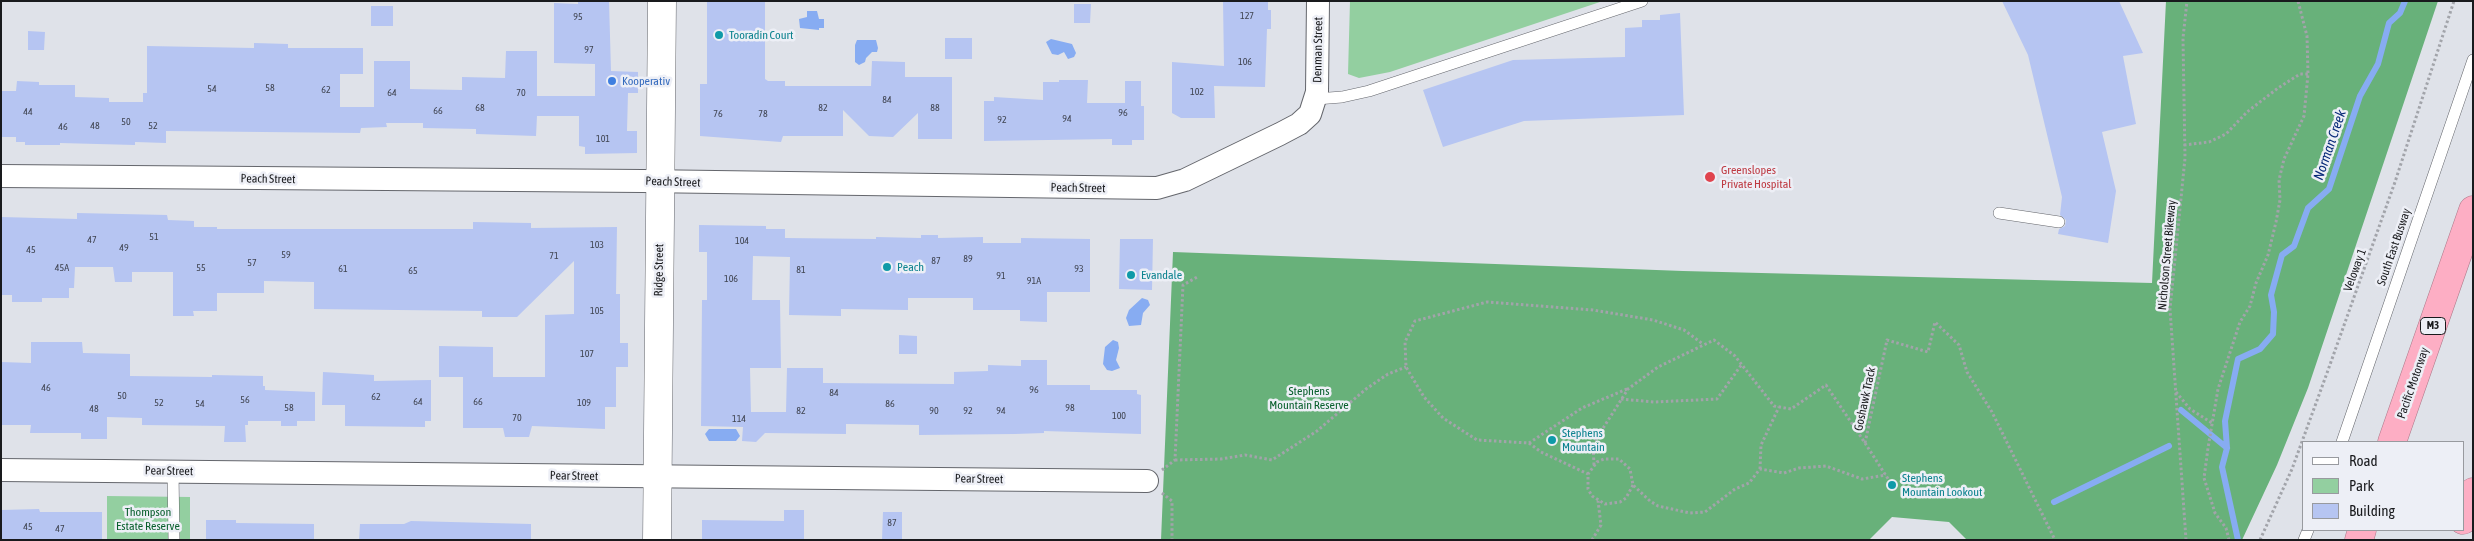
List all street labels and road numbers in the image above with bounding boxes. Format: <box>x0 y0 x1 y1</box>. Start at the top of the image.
street label: Denman Street <box>1310 17 1326 83</box>
street label: Peach Street <box>240 171 296 187</box>
street label: Peach Street <box>645 174 701 190</box>
street label: Peach Street <box>1050 180 1106 196</box>
street label: Nicholson Street Bikeway <box>2155 199 2179 311</box>
street label: South East Busway <box>2374 206 2414 288</box>
street label: Ridge Street <box>651 243 667 297</box>
street label: Veloway 1 <box>2341 247 2369 293</box>
road number: M3 <box>2420 318 2446 334</box>
street label: Pacific Motorway <box>2394 346 2432 420</box>
street label: Goshawk Track <box>1851 366 1879 432</box>
street label: Pear Street <box>145 463 193 479</box>
street label: Pear Street <box>550 468 598 484</box>
street label: Pear Street <box>955 471 1003 487</box>

